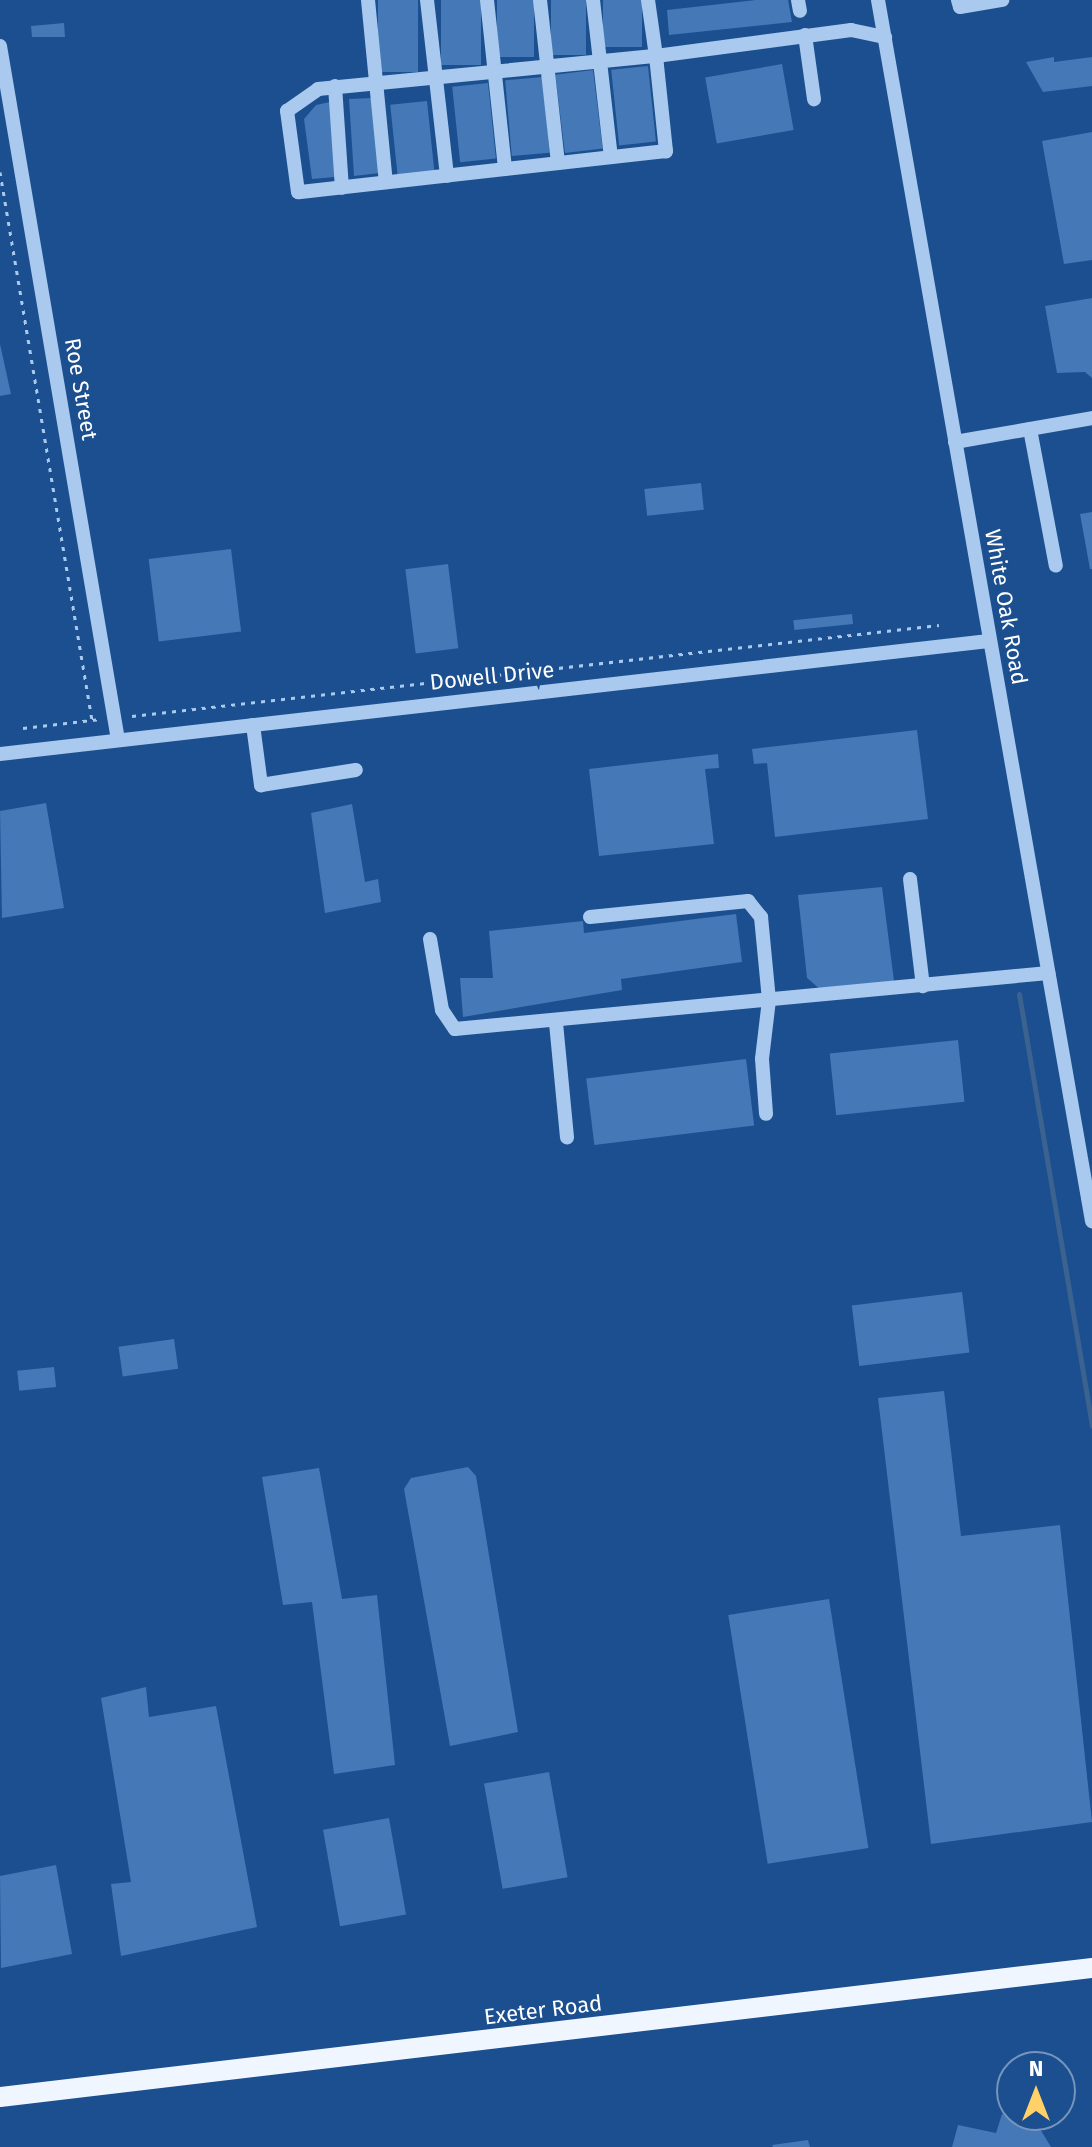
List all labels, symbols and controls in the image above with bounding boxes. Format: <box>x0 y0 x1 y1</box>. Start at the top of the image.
street label: Roe Street <box>59 336 103 442</box>
street label: White Oak Road <box>979 527 1033 687</box>
street label: Dowell Drive <box>428 656 556 696</box>
street label: Exeter Road <box>482 1990 604 2030</box>
north arrow <box>996 2051 1076 2131</box>
text: N <box>1029 2055 1043 2082</box>

